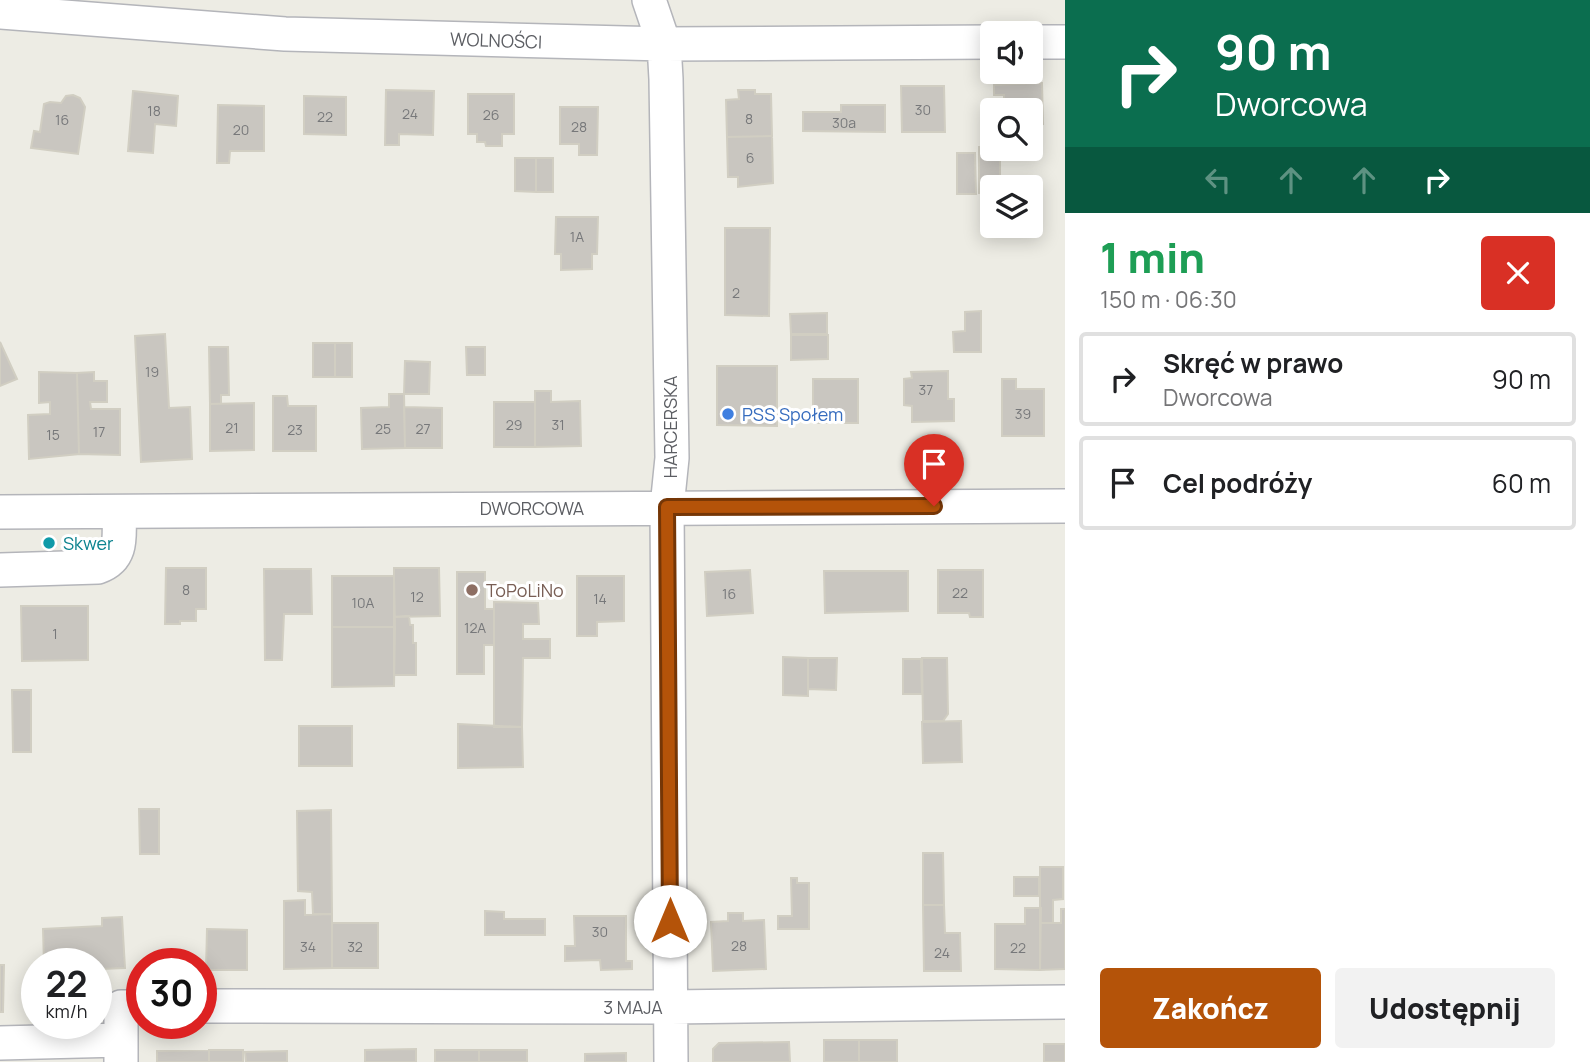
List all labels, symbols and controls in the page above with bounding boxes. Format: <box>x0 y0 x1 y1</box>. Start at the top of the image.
text: 90 m <box>1215 18 1332 85</box>
map controls <box>980 21 1043 238</box>
button: sound <box>980 21 1043 84</box>
street label: WOLNOŚCI <box>449 26 543 54</box>
icon: right <box>1100 28 1191 119</box>
text: Dworcowa <box>1215 82 1367 126</box>
button: search <box>980 98 1043 161</box>
house number: 30 <box>915 100 931 119</box>
house number: 18 <box>147 101 161 120</box>
house number: 24 <box>402 104 418 123</box>
house number: 26 <box>483 105 499 124</box>
house number: 22 <box>317 107 333 126</box>
house number: 8 <box>745 109 753 128</box>
house number: 16 <box>55 110 69 129</box>
house number: 30a <box>832 113 856 132</box>
house number: 28 <box>571 117 587 136</box>
house number: 20 <box>233 120 249 139</box>
house number: 6 <box>746 148 754 167</box>
icon: left <box>1199 161 1237 199</box>
icon: ahead <box>1272 161 1310 199</box>
icon: ahead <box>1345 161 1383 199</box>
icon: right <box>1418 161 1456 199</box>
button: layers <box>980 175 1043 238</box>
house number: 1A <box>570 227 584 246</box>
text: 1 min <box>1100 228 1205 286</box>
button: close <box>1481 236 1555 310</box>
house number: 2 <box>732 283 740 302</box>
text: 150 m · 06:30 <box>1100 283 1237 315</box>
text: Skręć w prawo <box>1163 345 1343 381</box>
icon: right <box>1104 360 1142 398</box>
text: 90 m <box>1492 361 1551 397</box>
house number: 19 <box>145 362 159 381</box>
street label: HARCERSKA <box>658 375 682 478</box>
house number: 37 <box>919 380 933 399</box>
text: Dworcowa <box>1163 381 1273 413</box>
place label: PSS Społem <box>742 402 843 426</box>
house number: 39 <box>1015 404 1031 423</box>
marker: PSS Społem <box>720 406 736 422</box>
house number: 29 <box>506 415 522 434</box>
house number: 31 <box>551 415 565 434</box>
house number: 21 <box>225 418 239 437</box>
house number: 25 <box>375 419 391 438</box>
house number: 27 <box>415 419 431 438</box>
house number: 23 <box>287 420 303 439</box>
house number: 17 <box>93 422 105 441</box>
house number: 15 <box>46 425 60 444</box>
pin <box>904 434 964 506</box>
icon: arrive <box>915 445 953 483</box>
icon: arrive <box>1104 464 1142 502</box>
text: Cel podróży <box>1163 465 1312 501</box>
text: 60 m <box>1492 465 1551 501</box>
street label: DWORCOWA <box>480 496 585 520</box>
place label: Skwer <box>63 531 114 555</box>
marker: Skwer <box>41 535 57 551</box>
place label: ToPoLiNo <box>486 578 564 602</box>
house number: 8 <box>182 580 190 599</box>
marker: ToPoLiNo <box>464 582 480 598</box>
house number: 22 <box>952 583 968 602</box>
house number: 16 <box>722 584 736 603</box>
house number: 12 <box>410 587 424 606</box>
house number: 14 <box>593 589 607 608</box>
house number: 10A <box>352 593 375 612</box>
house number: 12A <box>464 618 486 637</box>
house number: 1 <box>52 624 58 643</box>
position arrow <box>633 884 707 958</box>
house number: 30 <box>592 922 608 941</box>
house number: 28 <box>731 936 747 955</box>
house number: 34 <box>300 937 316 956</box>
house number: 32 <box>347 937 363 956</box>
house number: 22 <box>1010 938 1026 957</box>
house number: 24 <box>934 943 950 962</box>
speed limit sign: 30 <box>126 948 217 1039</box>
text: 22 <box>46 960 87 1008</box>
button: Zakończ <box>1100 968 1321 1048</box>
button: Udostępnij <box>1335 968 1555 1048</box>
street label: 3 MAJA <box>603 995 663 1019</box>
text: km/h <box>46 999 87 1023</box>

